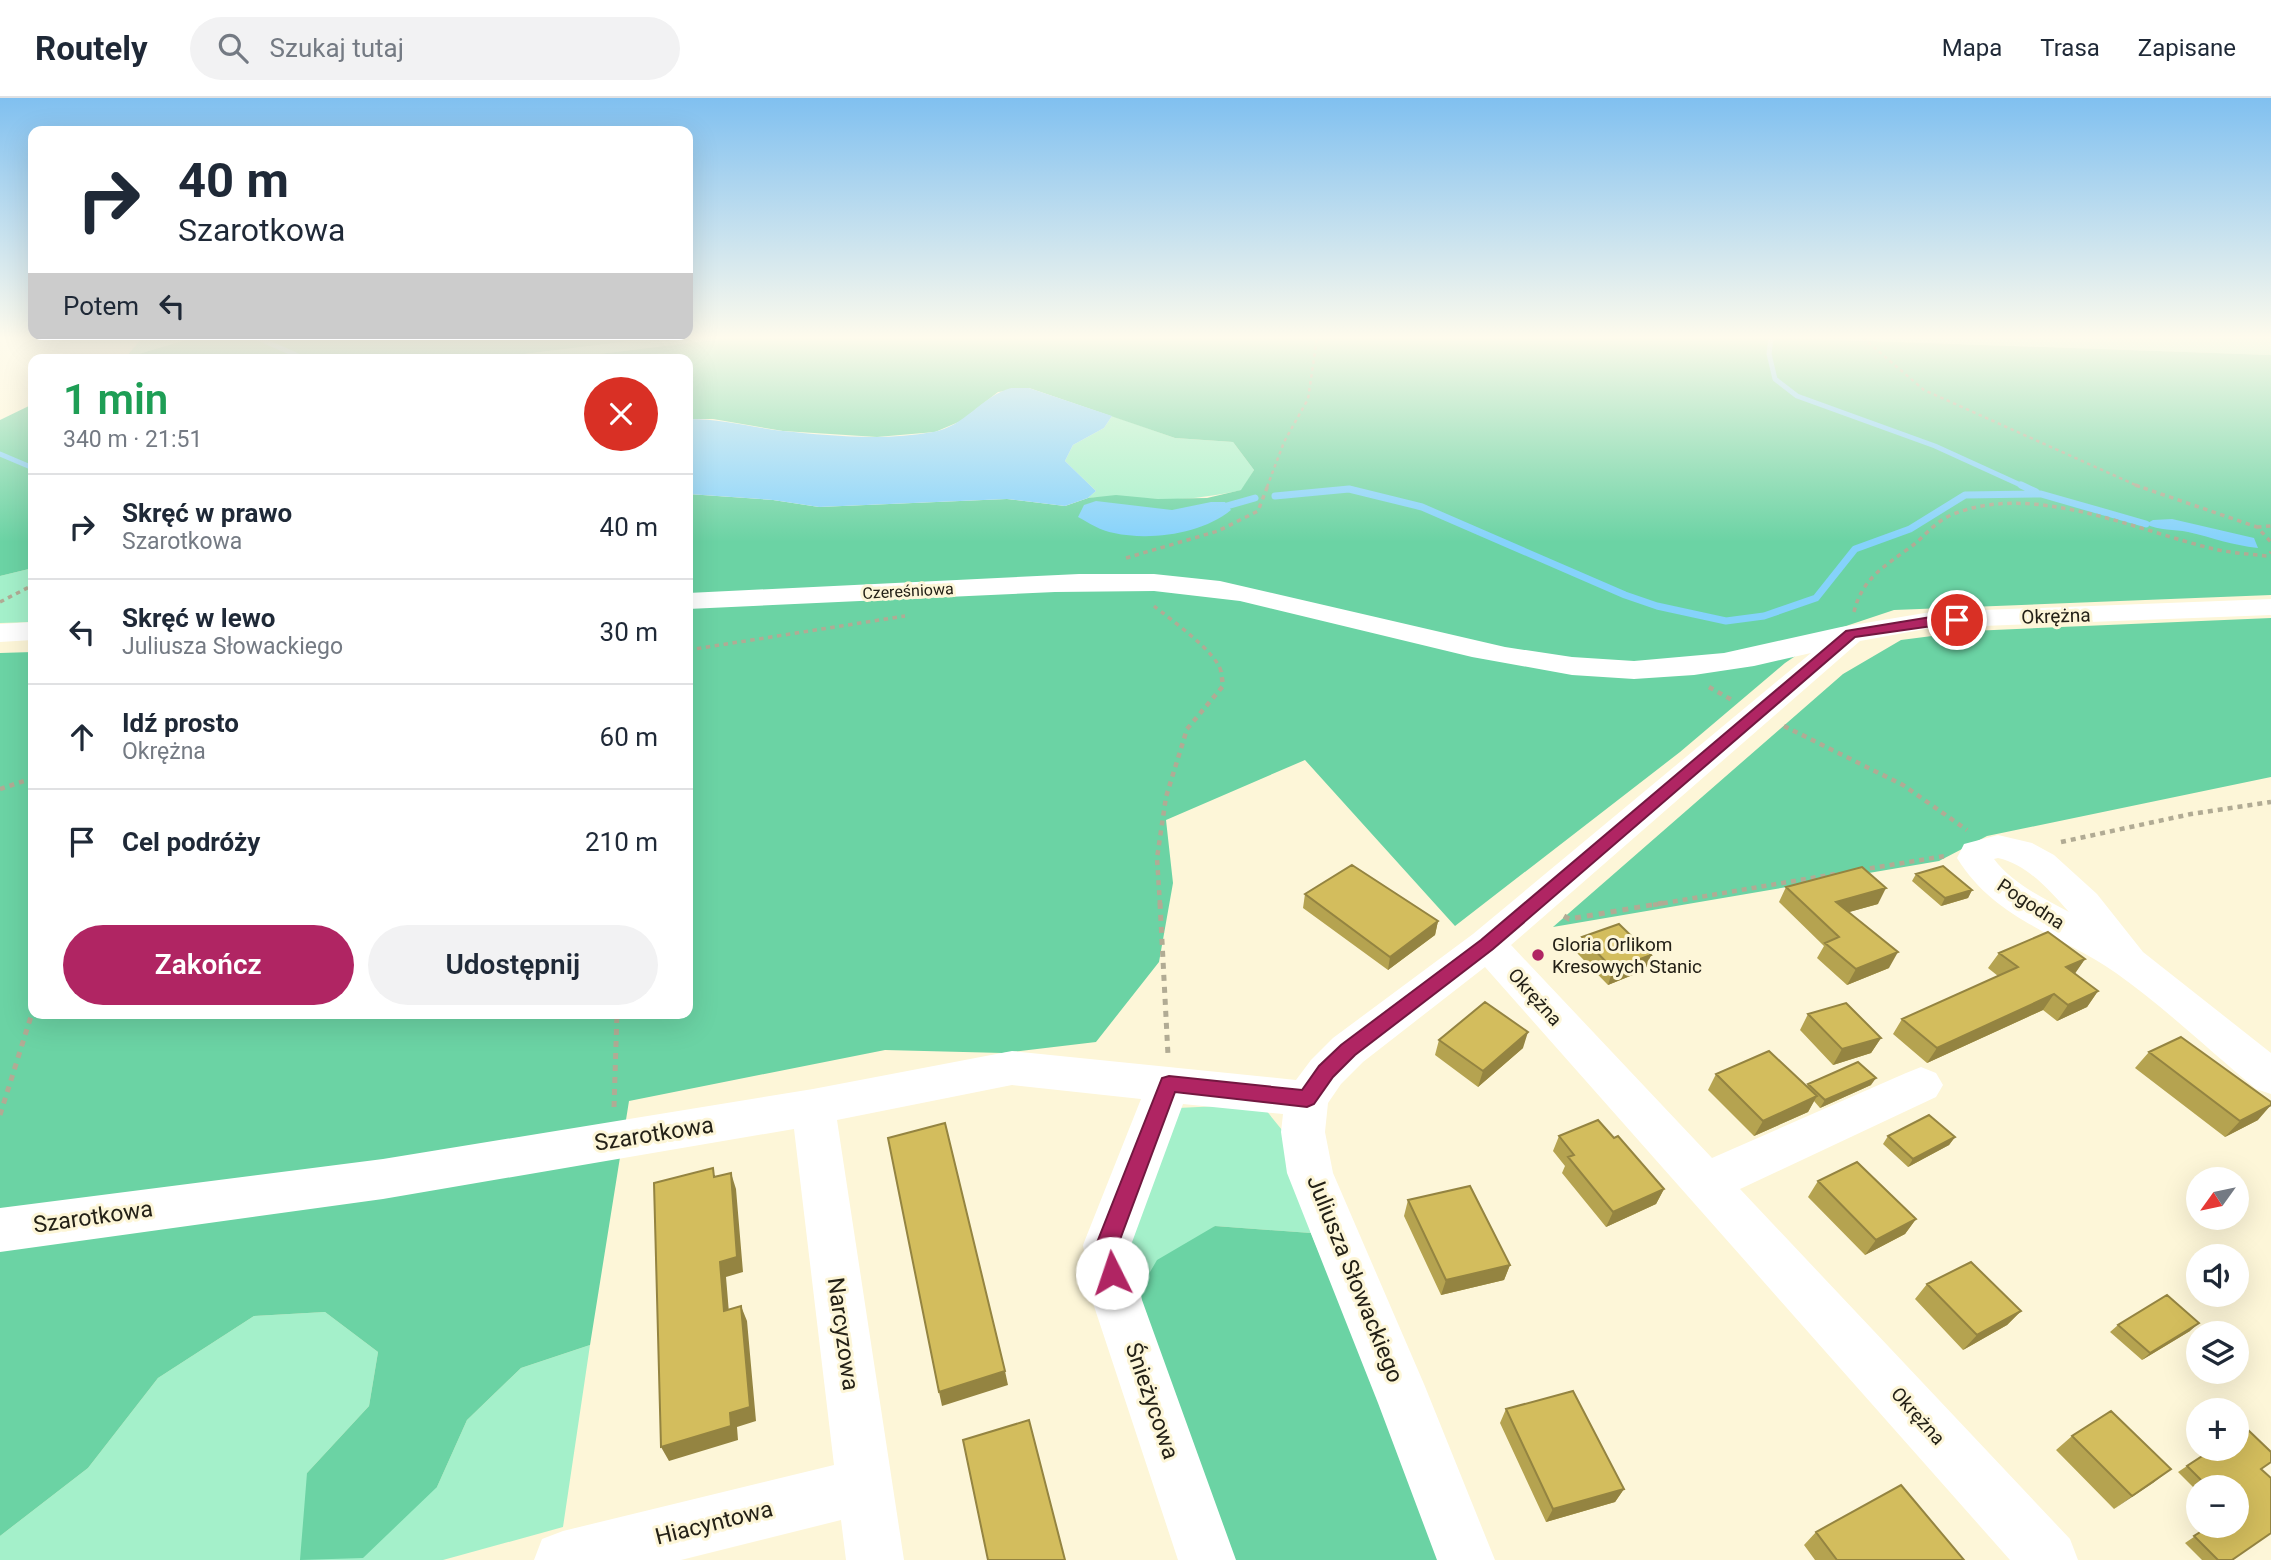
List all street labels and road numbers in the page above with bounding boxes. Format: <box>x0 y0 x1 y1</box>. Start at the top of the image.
street label: Czereśniowa <box>862 579 954 603</box>
street label: Okrężna <box>2021 603 2091 629</box>
street label: Pogodna <box>1993 874 2069 934</box>
street label: Okrężna <box>1503 964 1567 1030</box>
street label: Szarotkowa <box>592 1111 716 1157</box>
street label: Juliusza Słowackiego <box>1301 1171 1409 1387</box>
street label: Szarotkowa <box>32 1195 154 1239</box>
street label: Narcyzowa <box>822 1276 864 1392</box>
street label: Śnieżycowa <box>1119 1339 1185 1463</box>
street label: Okrężna <box>1886 1383 1950 1449</box>
street label: Hiacyntowa <box>652 1495 776 1551</box>

